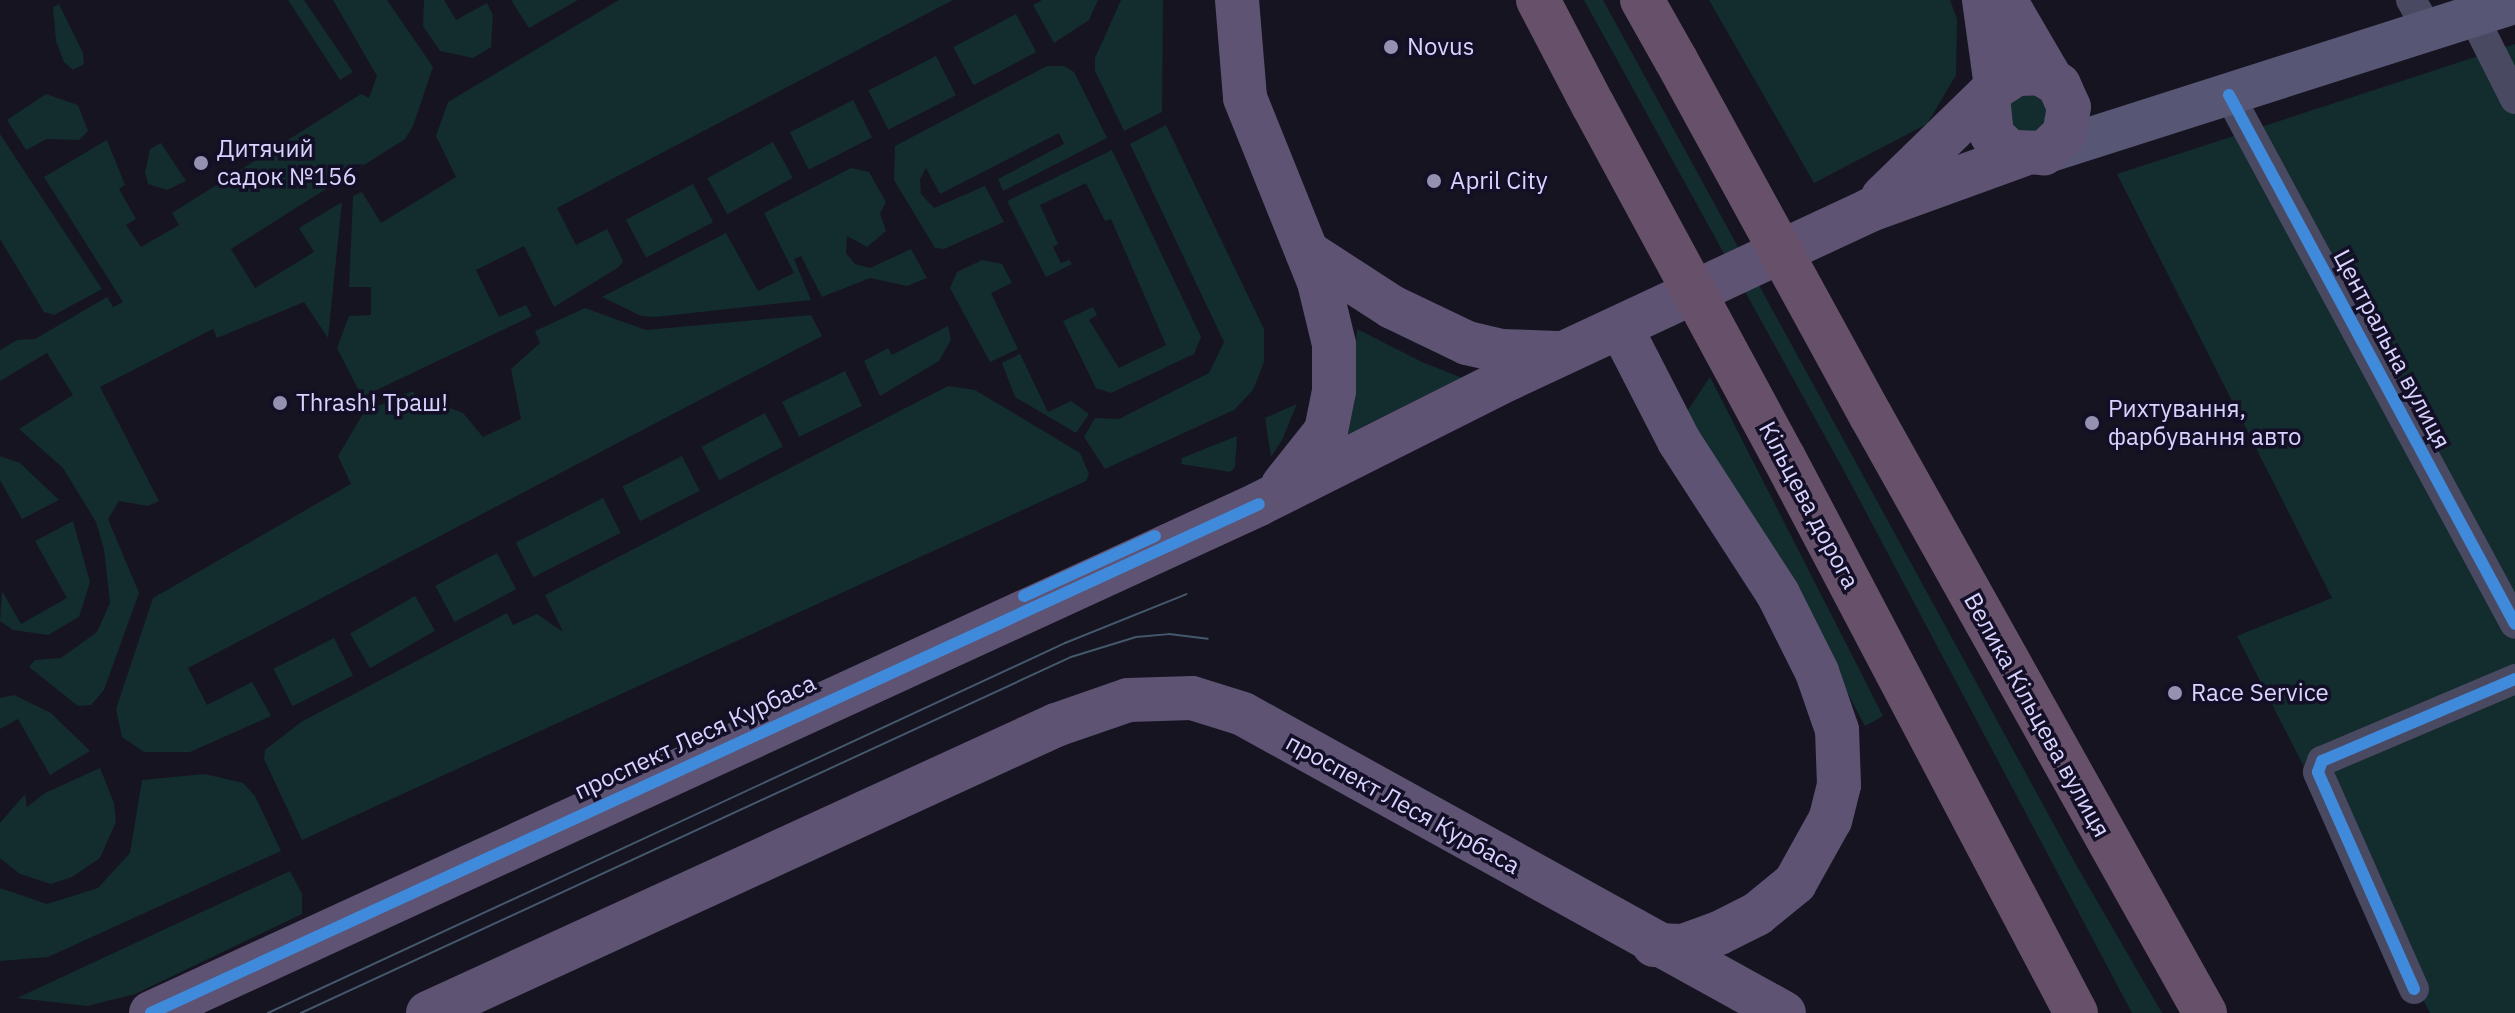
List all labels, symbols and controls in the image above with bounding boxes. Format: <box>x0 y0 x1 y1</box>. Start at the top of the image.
place label: Novus <box>1407 33 1474 61</box>
marker: Novus <box>1382 38 1400 56</box>
place label: Дитячий садок №156 <box>217 135 357 191</box>
marker: Дитячий садок №156 <box>192 154 210 172</box>
place label: April City <box>1450 167 1548 195</box>
marker: April City <box>1425 172 1443 190</box>
street label: Центральна вулиця <box>2327 245 2457 453</box>
place label: Thrash! Траш! <box>296 389 448 417</box>
marker: Thrash! Траш! <box>271 394 289 412</box>
place label: Рихтування, фарбування авто <box>2108 395 2301 451</box>
marker: Рихтування, фарбування авто <box>2083 414 2101 432</box>
street label: Кільцева дорога <box>1753 417 1865 593</box>
street label: Велика Кільцева вулиця <box>1958 588 2116 842</box>
street label: проспект Леся Курбаса <box>570 668 820 806</box>
place label: Race Service <box>2191 679 2329 707</box>
marker: Race Service <box>2166 684 2184 702</box>
street label: проспект Леся Курбаса <box>1281 728 1525 880</box>

